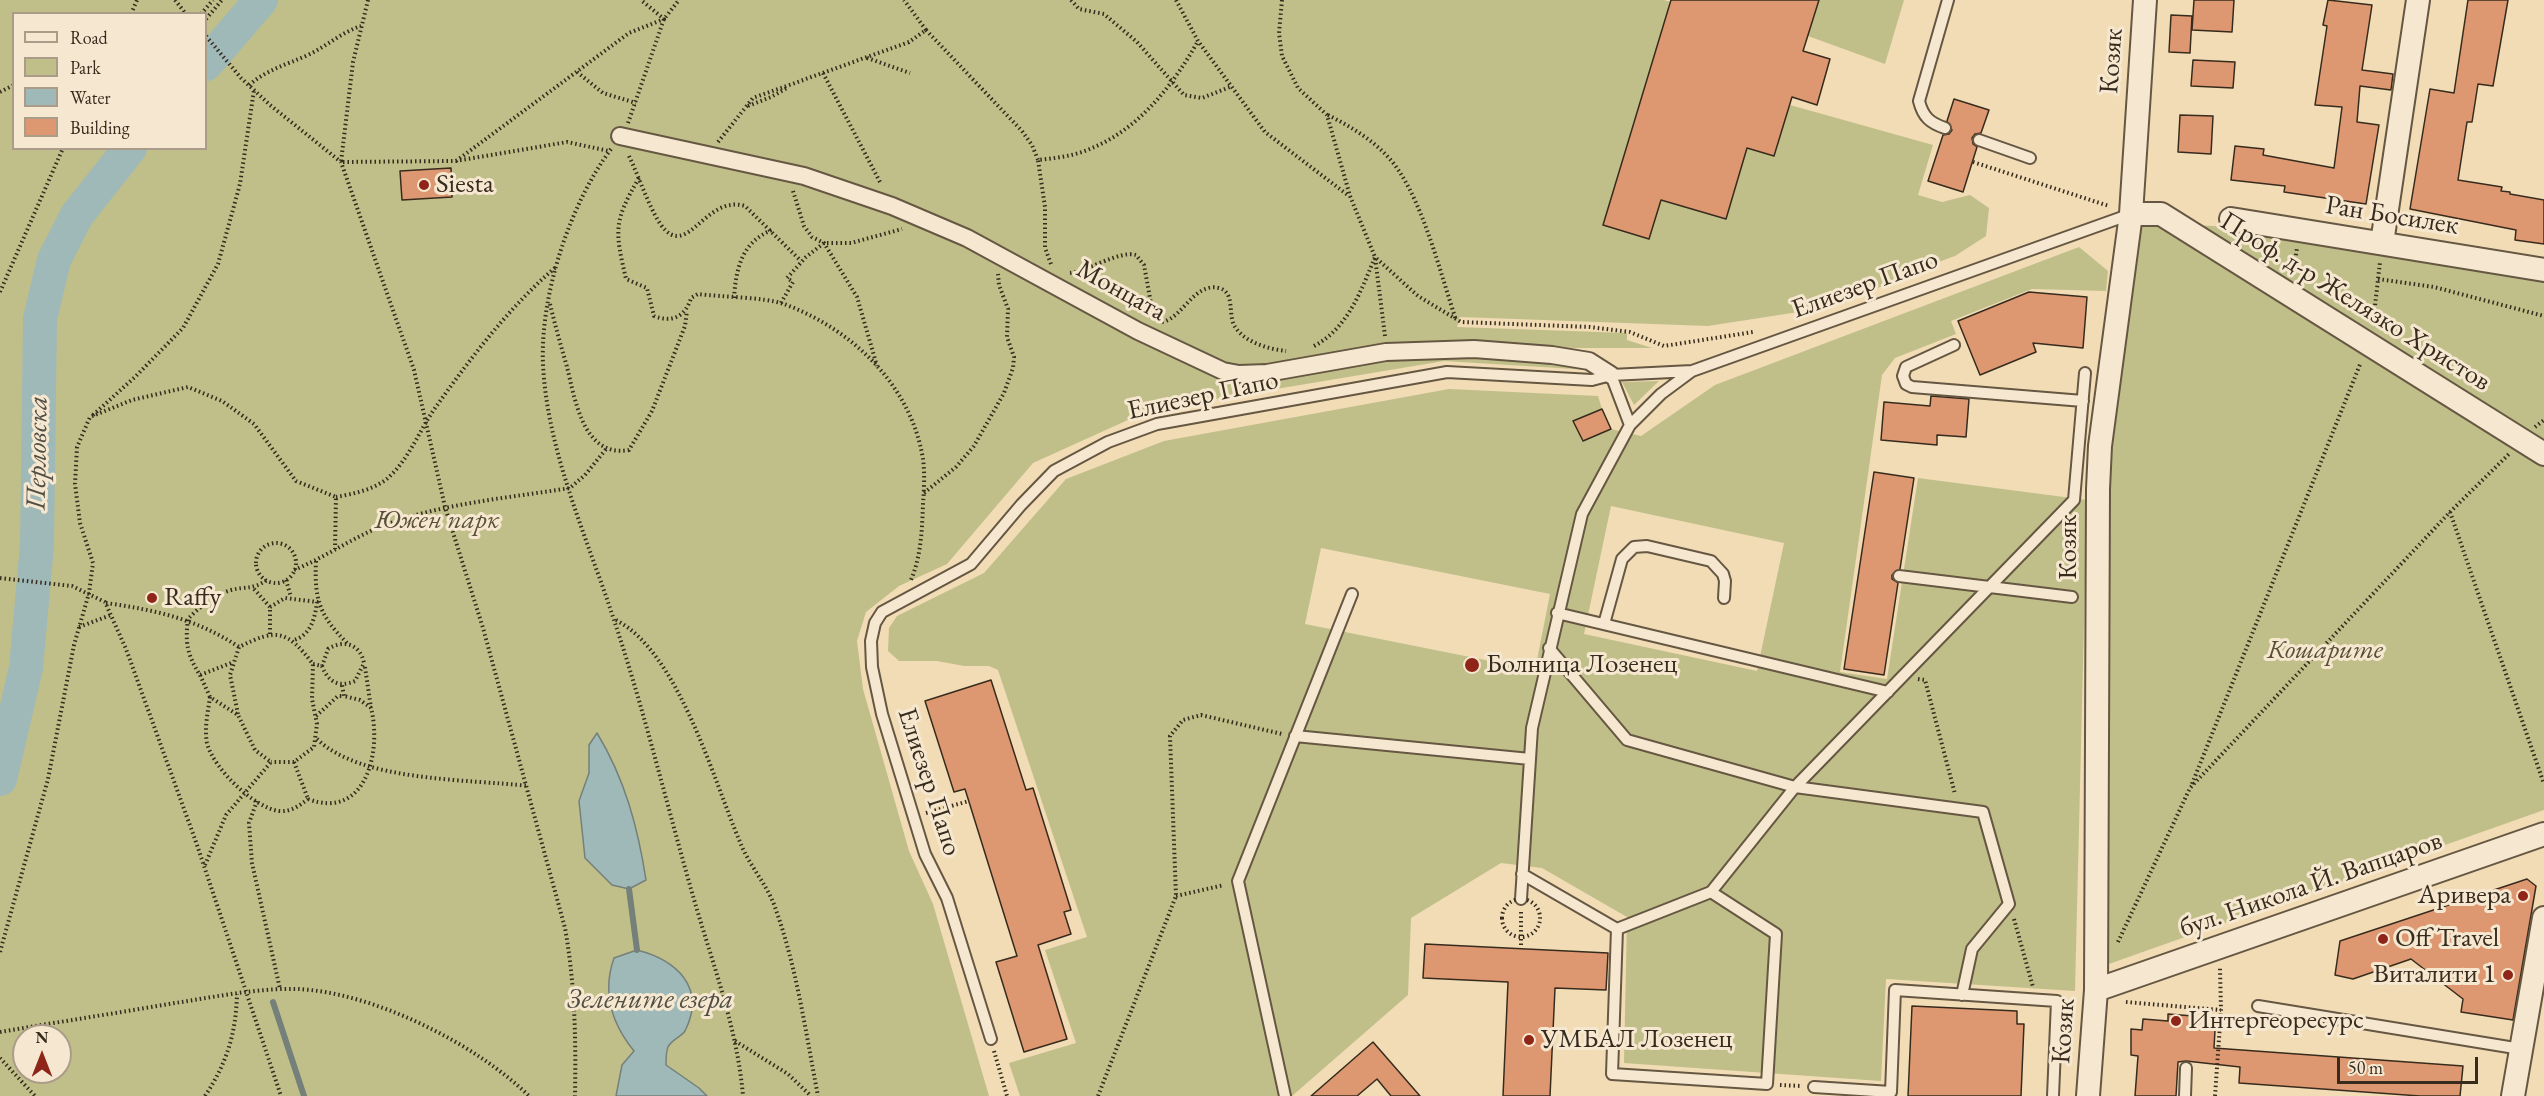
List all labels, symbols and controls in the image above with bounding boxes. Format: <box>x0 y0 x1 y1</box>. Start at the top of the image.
legend <box>12 12 207 150</box>
text: Road <box>70 26 108 49</box>
street label: Козяк <box>2094 27 2130 95</box>
text: Park <box>70 56 101 79</box>
text: Water <box>70 86 111 109</box>
text: Building <box>70 116 130 139</box>
place label: Siesta <box>436 169 494 201</box>
marker: Siesta <box>417 178 431 192</box>
street label: Ран Босилек <box>2323 189 2461 243</box>
street label: Проф. д-р Желязко Христов <box>2214 205 2496 399</box>
street label: Елиезер Папо <box>1787 244 1943 326</box>
street label: Монцата <box>1070 253 1172 329</box>
street label: Елиезер Папо <box>1125 364 1281 428</box>
water label: Перловска <box>20 396 56 510</box>
park label: Южен парк <box>375 505 499 537</box>
street label: Козяк <box>2053 514 2085 580</box>
place label: Raffy <box>164 582 221 614</box>
marker: Raffy <box>145 591 159 605</box>
park label: Кошарите <box>2267 635 2383 667</box>
place label: Болница Лозенец <box>1486 649 1677 681</box>
marker: Болница Лозенец <box>1463 656 1481 674</box>
street label: Елиезер Папо <box>890 704 968 860</box>
street label: бул. Никола Й. Вапцаров <box>2176 825 2446 945</box>
place label: Аривера <box>2418 880 2511 912</box>
marker: Аривера <box>2516 889 2530 903</box>
place label: Off Travel <box>2395 923 2499 955</box>
marker: Off Travel <box>2376 932 2390 946</box>
place label: Виталити 1 <box>2373 959 2496 991</box>
marker: Виталити 1 <box>2501 968 2515 982</box>
water label: Зелените езера <box>567 983 733 1017</box>
street label: Козяк <box>2046 997 2082 1065</box>
place label: Интергеоресурс <box>2188 1005 2364 1037</box>
marker: Интергеоресурс <box>2169 1014 2183 1028</box>
north arrow <box>12 1024 72 1084</box>
place label: УМБАЛ Лозенец <box>1541 1024 1732 1056</box>
text: N <box>36 1027 48 1048</box>
marker: УМБАЛ Лозенец <box>1522 1033 1536 1047</box>
scale bar <box>2340 1045 2481 1083</box>
text: 50 m <box>2348 1056 2383 1079</box>

